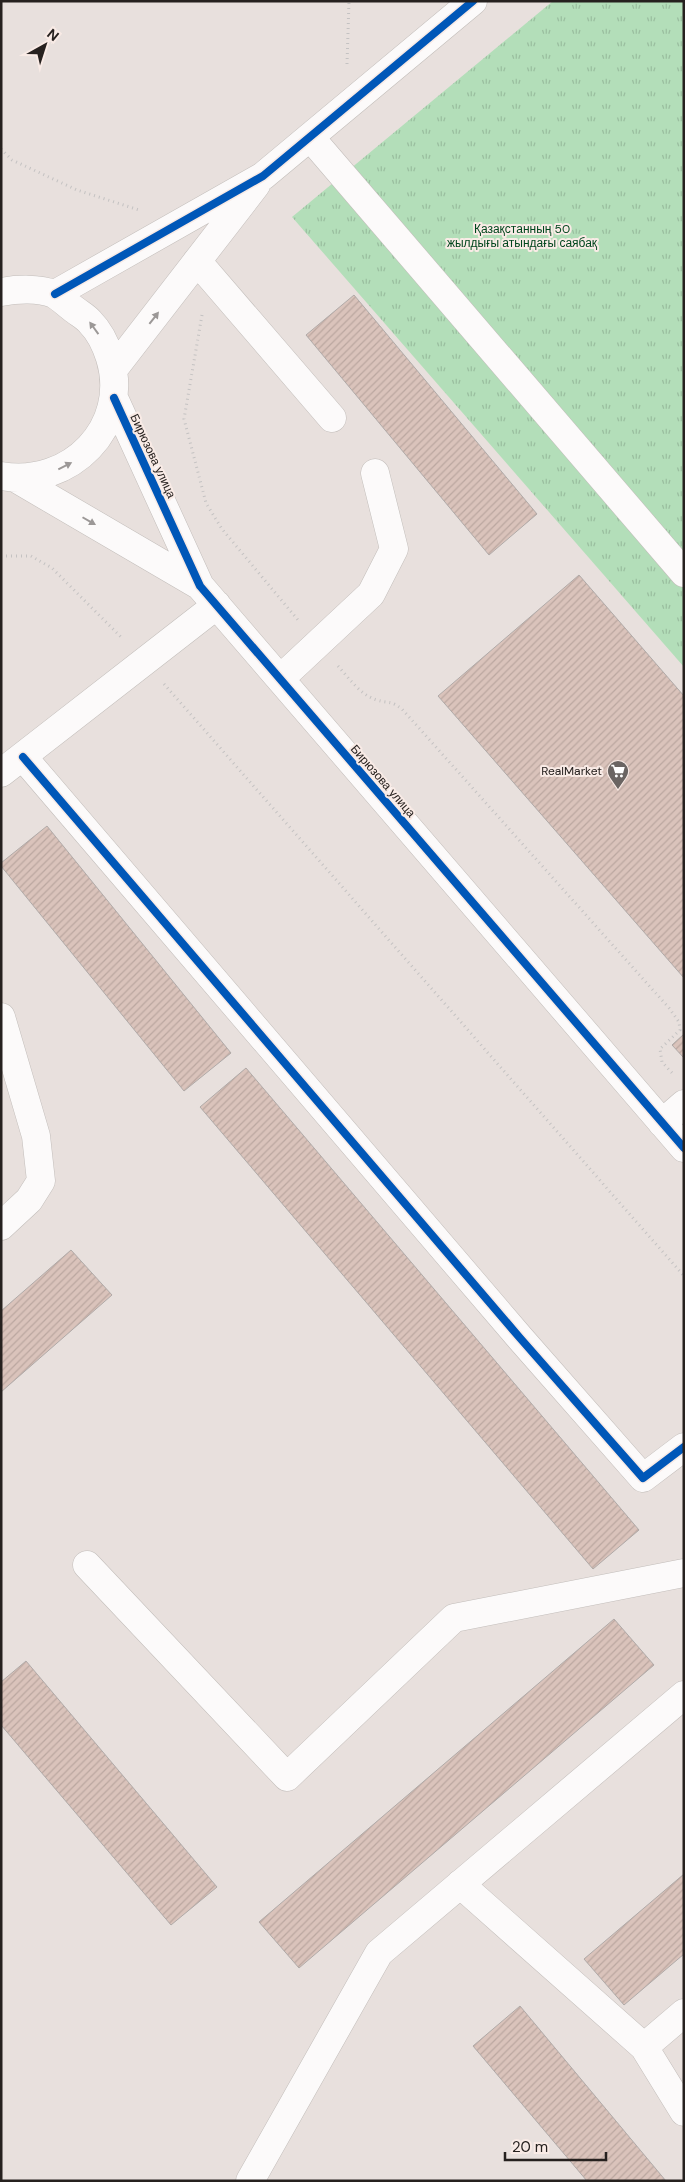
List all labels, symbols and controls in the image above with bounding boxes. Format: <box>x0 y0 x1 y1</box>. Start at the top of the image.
north arrow <box>20 20 70 70</box>
text: N <box>44 25 63 45</box>
park label: Қазақстанның 50 жылдығы атындағы саябақ <box>447 221 598 251</box>
one-way arrow <box>149 311 159 325</box>
one-way arrow <box>89 321 99 335</box>
street label: Бирюзова улица <box>126 411 180 501</box>
one-way arrow <box>58 462 72 470</box>
one-way arrow <box>83 517 96 526</box>
street label: Бирюзова улица <box>347 741 419 821</box>
supermarket icon: RealMarket <box>606 759 630 790</box>
place label: RealMarket <box>541 763 602 779</box>
scale bar <box>505 2130 606 2162</box>
text: 20 m <box>512 2137 548 2157</box>

